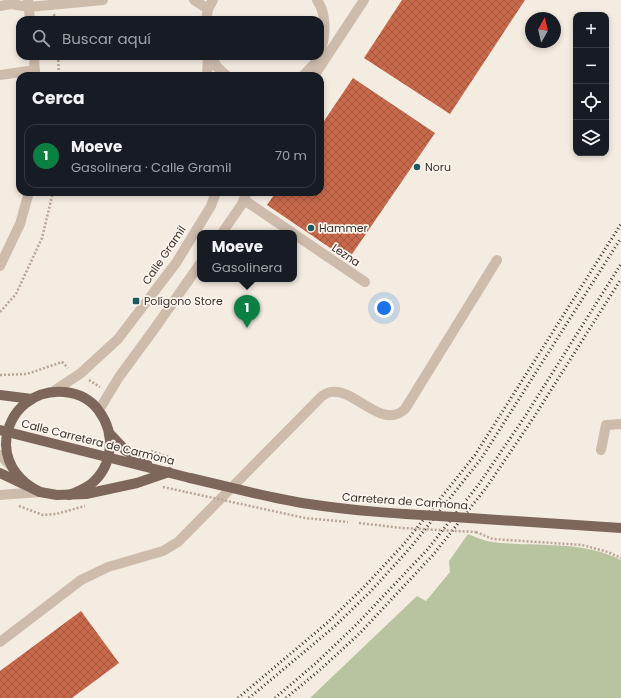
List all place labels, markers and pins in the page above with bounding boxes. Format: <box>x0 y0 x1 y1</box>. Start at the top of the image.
place label: Noru <box>425 159 451 175</box>
marker: Noru <box>412 162 422 172</box>
place label: Hammer <box>319 220 368 236</box>
marker: Hammer <box>306 223 316 233</box>
place label: Polígono Store <box>144 293 223 309</box>
pin: 1 <box>234 295 260 328</box>
marker: Polígono Store <box>131 296 141 306</box>

